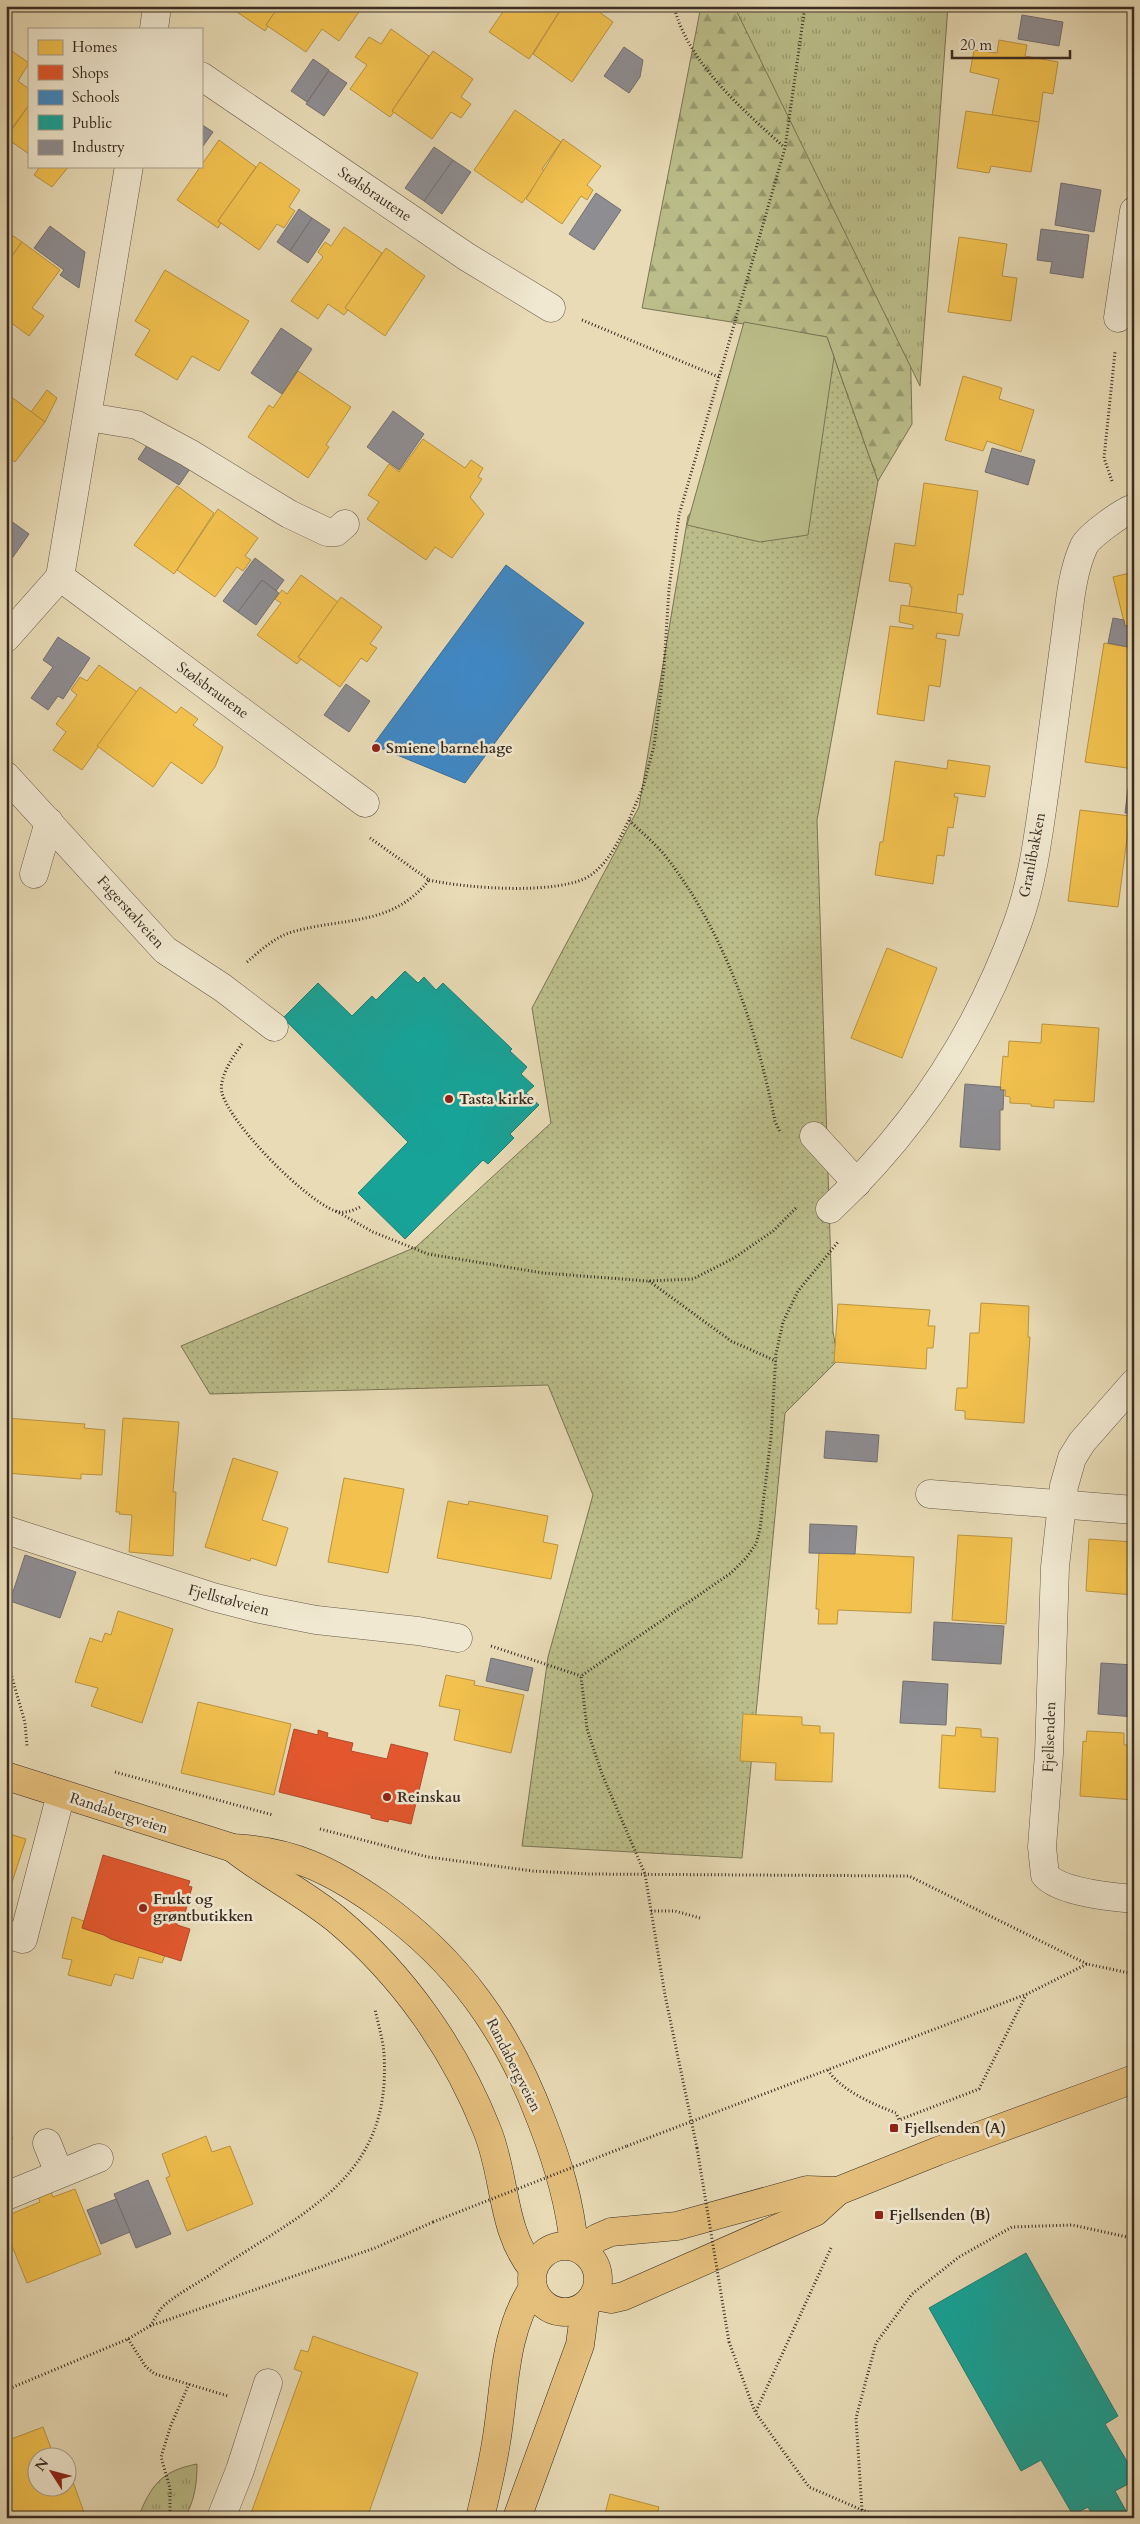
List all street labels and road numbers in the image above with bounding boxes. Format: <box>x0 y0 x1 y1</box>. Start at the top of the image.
street label: Stølsbrautene <box>334 162 416 226</box>
street label: Stølsbrautene <box>173 657 253 723</box>
street label: Granlibakken <box>1014 810 1050 899</box>
street label: Fagerstølveien <box>93 871 169 953</box>
street label: Fjellstølveien <box>186 1580 272 1621</box>
street label: Fjellsenden <box>1038 1701 1060 1773</box>
street label: Randabergveien <box>67 1788 171 1839</box>
street label: Randabergveien <box>482 2015 546 2116</box>

